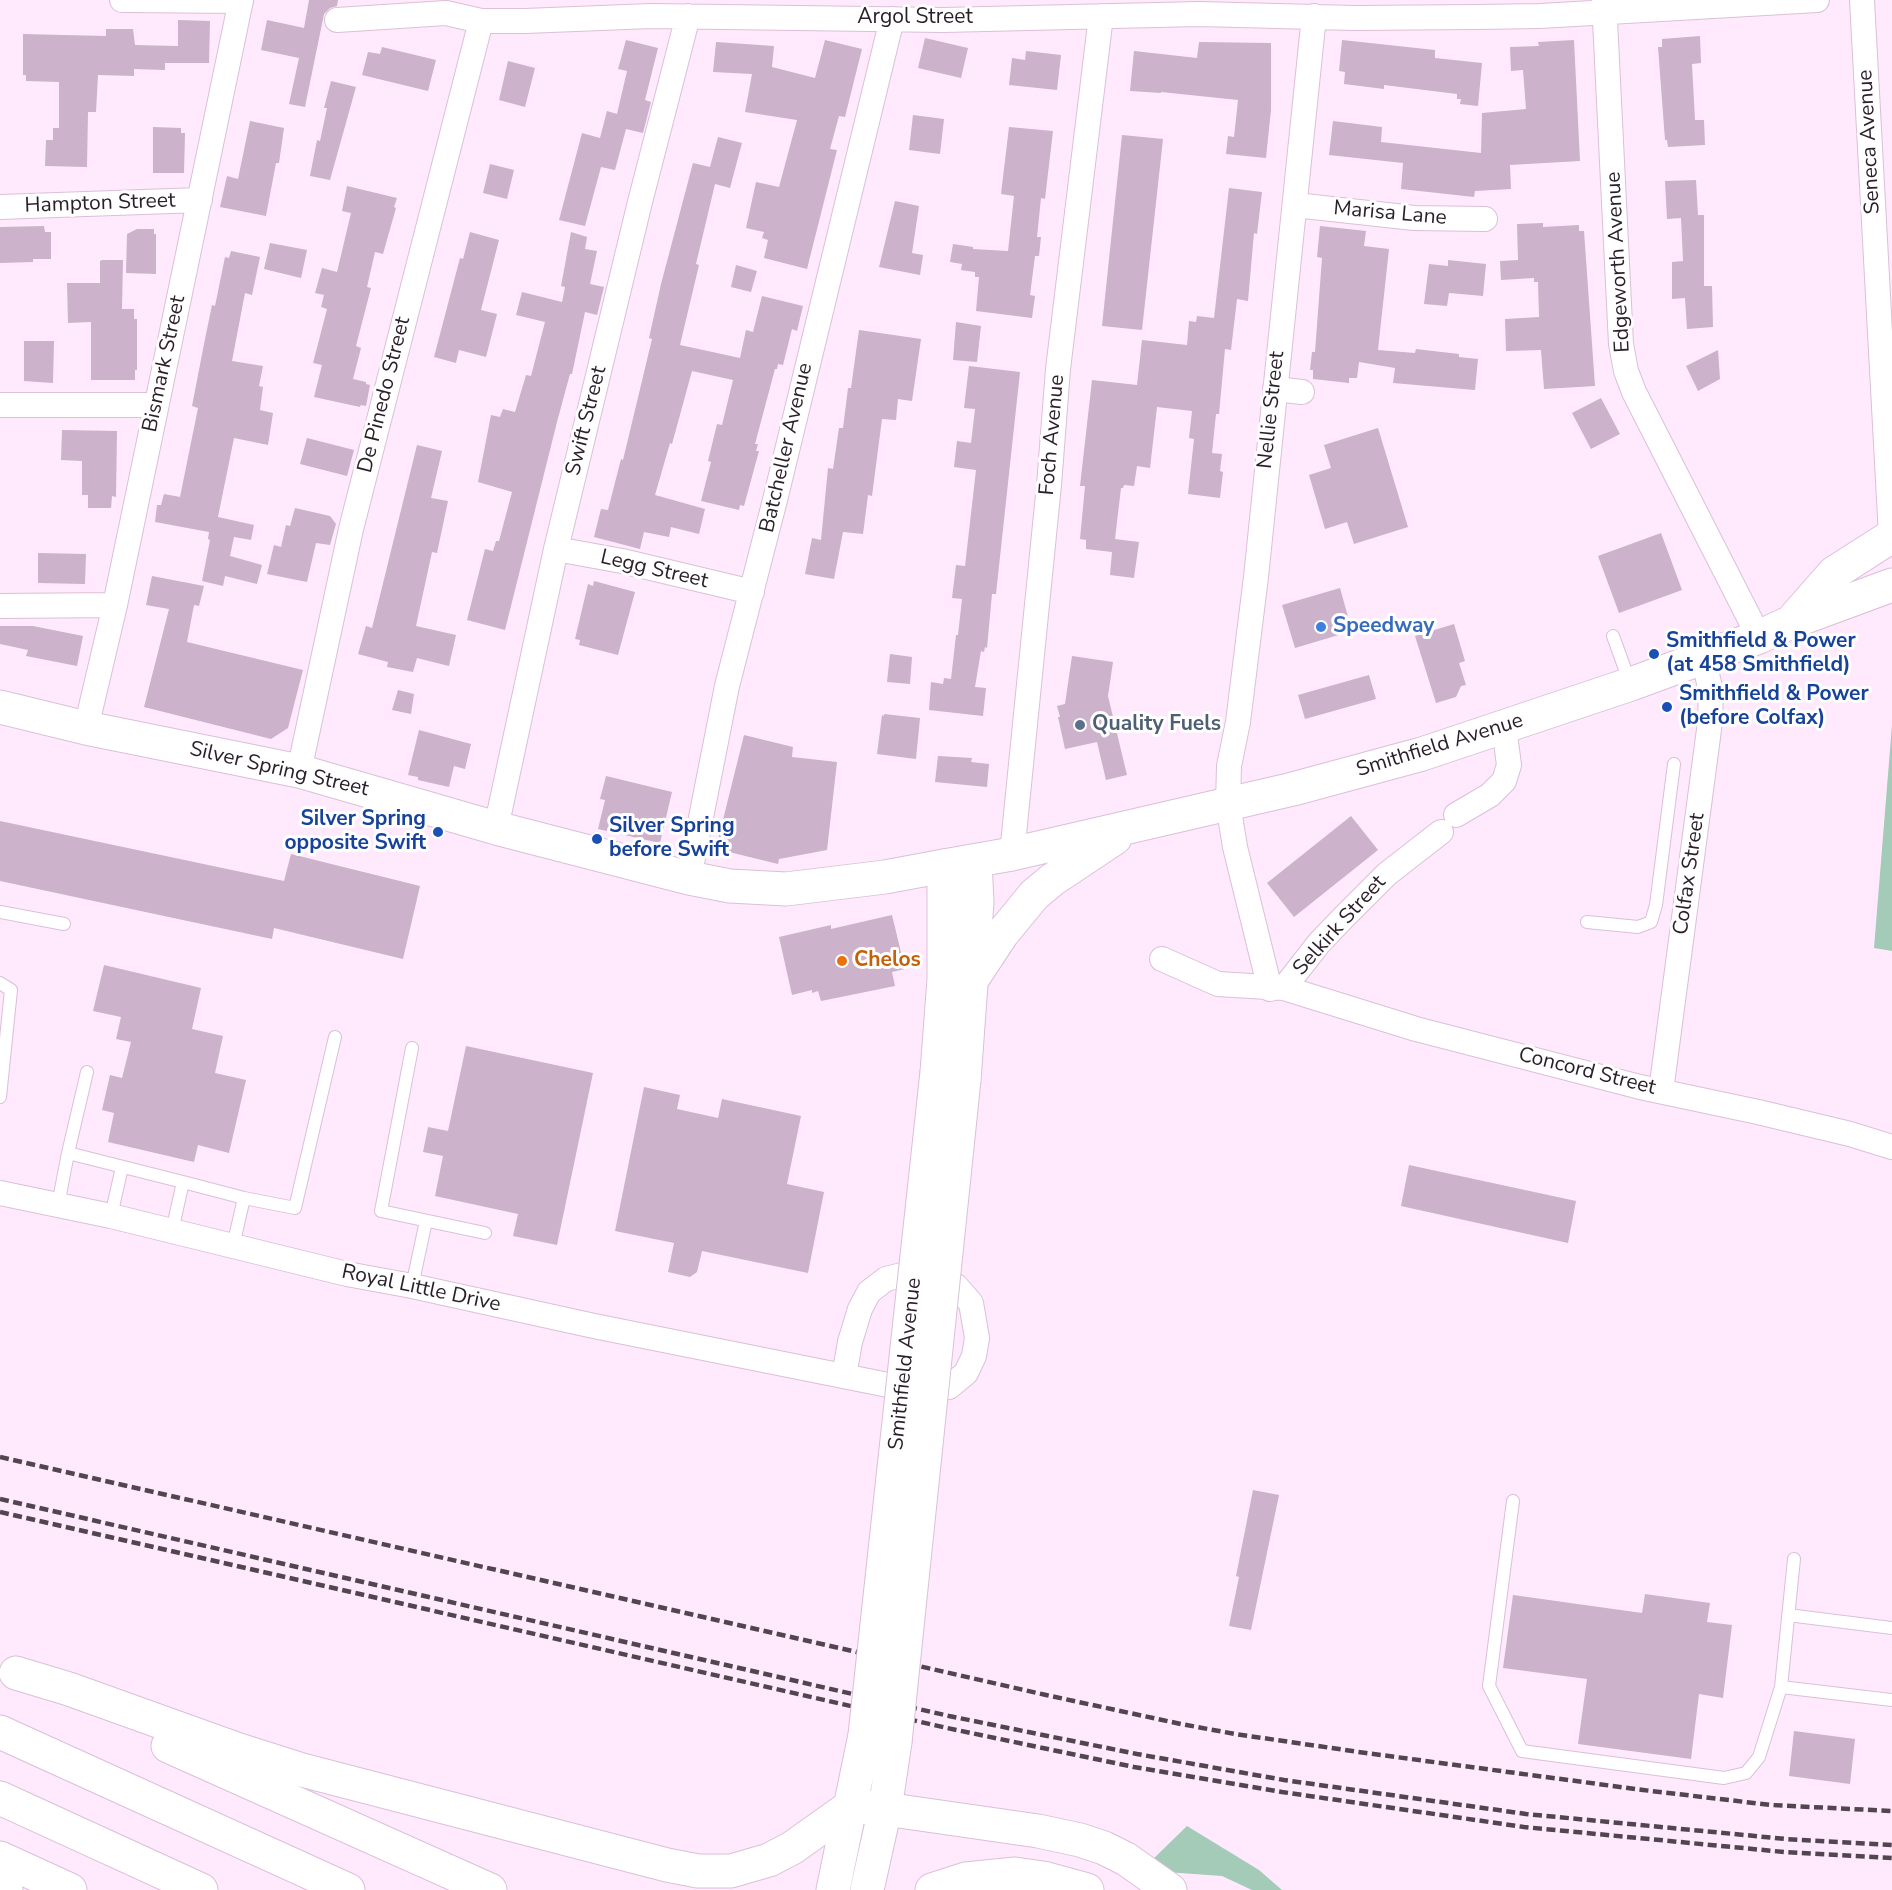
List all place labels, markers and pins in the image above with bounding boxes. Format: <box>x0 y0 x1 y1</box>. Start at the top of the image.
place label: Speedway <box>1333 614 1434 640</box>
marker: Speedway <box>1314 620 1328 634</box>
place label: Smithfield & Power (at 458 Smithfield) <box>1666 629 1856 679</box>
marker: Smithfield & Power (at 458 Smithfield) <box>1647 647 1661 661</box>
place label: Smithfield & Power (before Colfax) <box>1679 682 1869 732</box>
marker: Smithfield & Power (before Colfax) <box>1660 700 1674 714</box>
place label: Quality Fuels <box>1092 712 1221 738</box>
marker: Quality Fuels <box>1073 718 1087 732</box>
place label: Silver Spring opposite Swift <box>285 807 426 857</box>
place label: Silver Spring before Swift <box>609 814 735 864</box>
marker: Silver Spring opposite Swift <box>431 825 445 839</box>
marker: Silver Spring before Swift <box>590 832 604 846</box>
place label: Chelos <box>854 948 921 974</box>
marker: Chelos <box>835 954 849 968</box>

